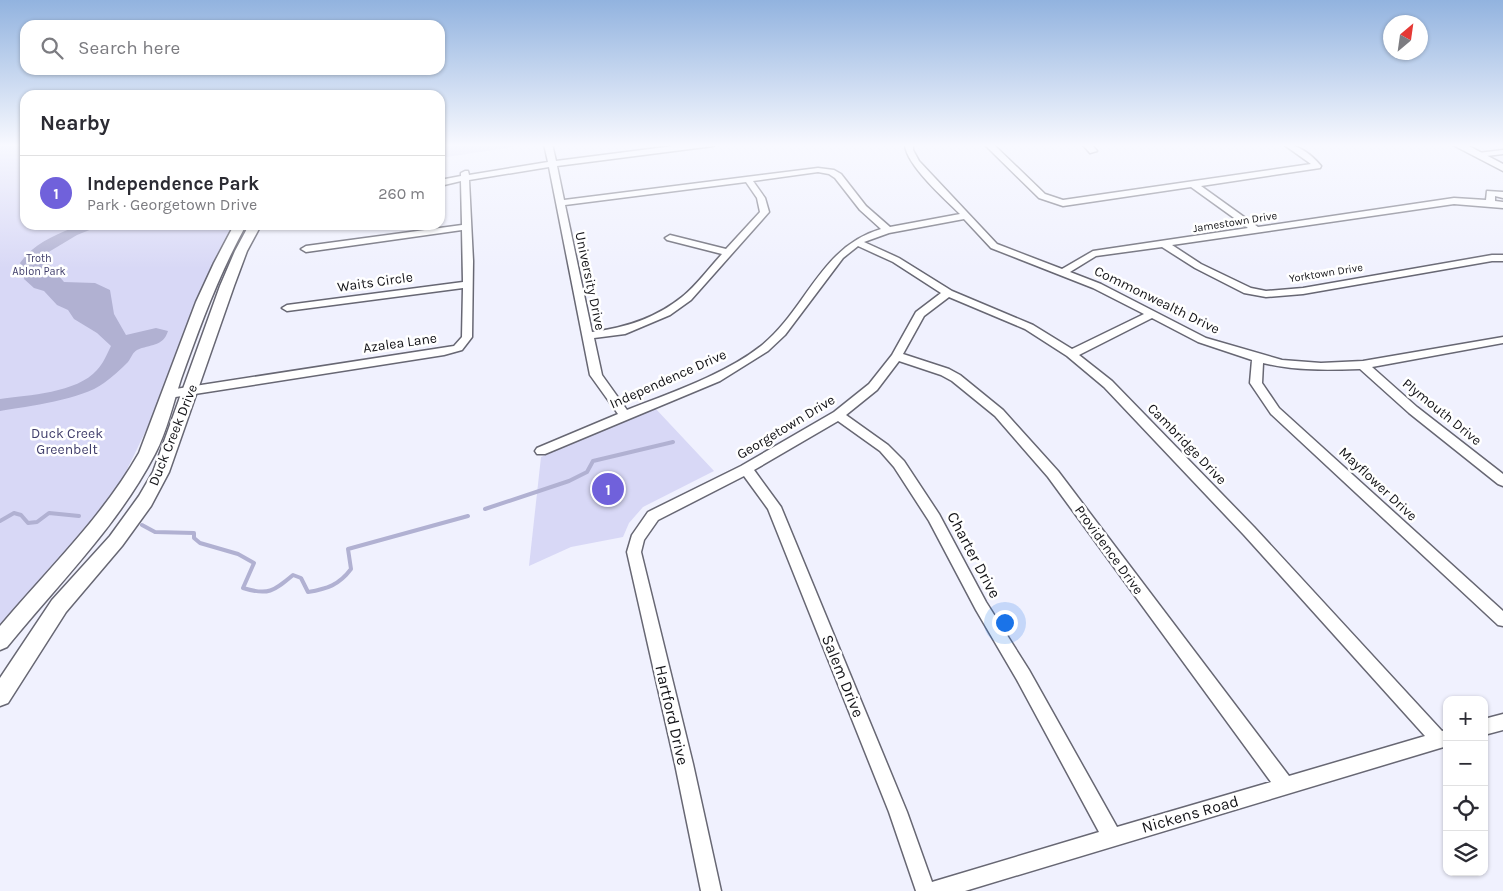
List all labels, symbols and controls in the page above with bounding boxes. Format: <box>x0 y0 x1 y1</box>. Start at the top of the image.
north arrow <box>1383 15 1428 60</box>
search box <box>20 20 445 75</box>
icon: search <box>38 34 66 62</box>
text: Search here <box>78 37 180 59</box>
text: Nearby <box>40 111 110 135</box>
text: Independence Park <box>87 173 259 195</box>
text: 1 <box>53 184 59 203</box>
text: 260 m <box>378 184 425 203</box>
text: Park · Georgetown Drive <box>87 195 257 214</box>
street label: Jamestown Drive <box>1192 209 1278 235</box>
street label: University Drive <box>571 230 609 332</box>
park label: Troth Ablon Park <box>12 252 66 278</box>
street label: Yorktown Drive <box>1288 261 1364 285</box>
street label: Commonwealth Drive <box>1092 262 1222 338</box>
street label: Waits Circle <box>336 268 414 296</box>
street label: Azalea Lane <box>362 329 438 357</box>
street label: Independence Drive <box>607 346 729 412</box>
street label: Plymouth Drive <box>1399 375 1485 449</box>
street label: Duck Creek Drive <box>145 382 201 488</box>
street label: Georgetown Drive <box>734 391 838 463</box>
street label: Cambridge Drive <box>1144 400 1230 488</box>
park label: Duck Creek Greenbelt <box>31 425 103 458</box>
street label: Mayflower Drive <box>1335 443 1421 525</box>
pin: 1 <box>592 470 624 508</box>
street label: Providence Drive <box>1071 502 1147 598</box>
street label: Charter Drive <box>943 508 1005 602</box>
your location <box>992 610 1018 636</box>
street label: Salem Drive <box>818 632 868 720</box>
street label: Hartford Drive <box>651 663 693 767</box>
map controls <box>1443 696 1488 876</box>
button: + <box>1443 696 1488 741</box>
button: − <box>1443 741 1488 786</box>
button: locate <box>1443 786 1488 831</box>
street label: Nickens Road <box>1139 791 1241 837</box>
button: layers <box>1443 831 1488 876</box>

